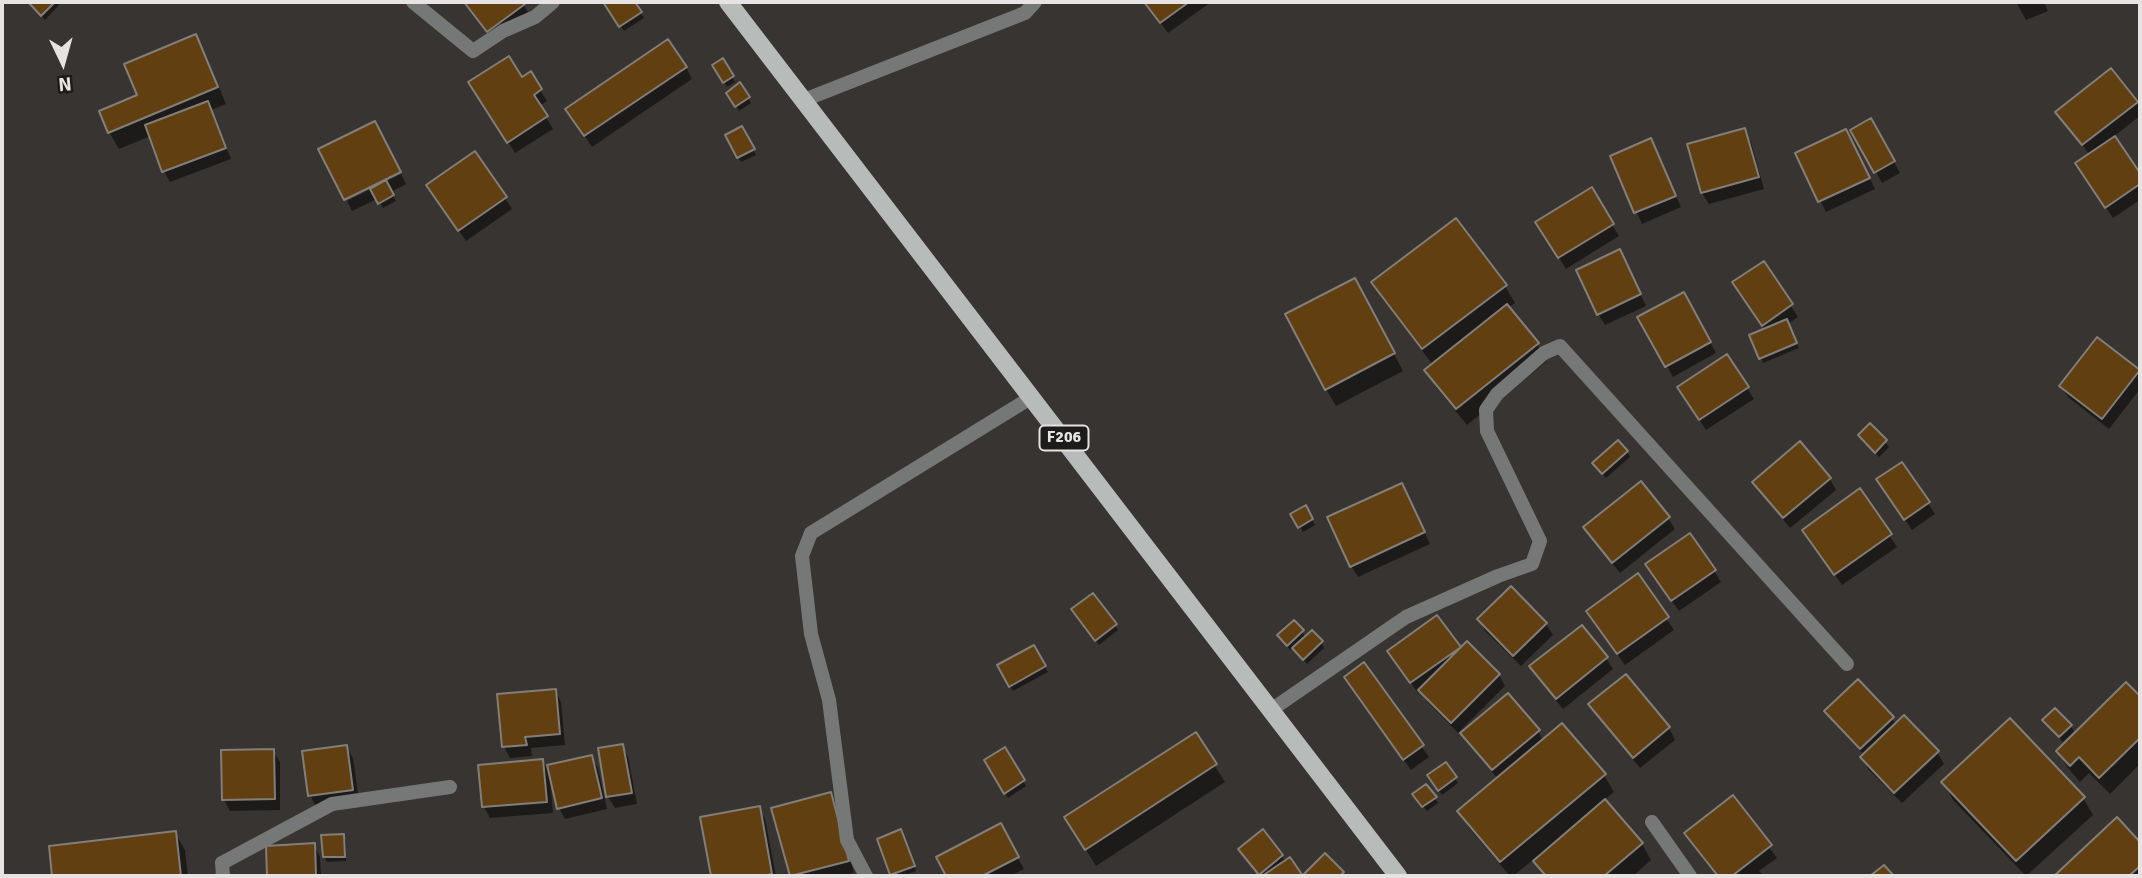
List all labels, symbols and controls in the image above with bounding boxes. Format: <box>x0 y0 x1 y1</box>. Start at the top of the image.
north arrow <box>28 28 98 98</box>
text: N <box>57 71 72 96</box>
road number: F206 <box>1040 426 1088 450</box>

